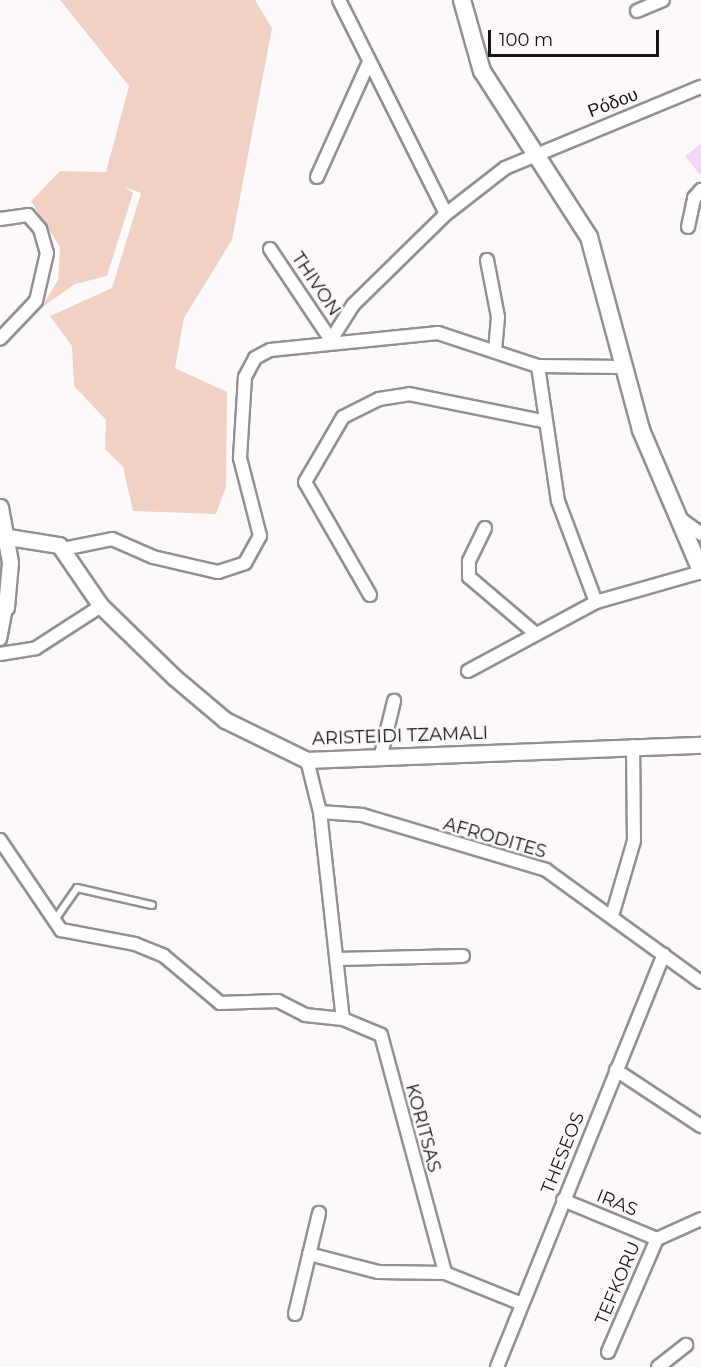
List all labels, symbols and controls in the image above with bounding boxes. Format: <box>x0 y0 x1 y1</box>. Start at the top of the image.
scale bar <box>491 18 662 56</box>
text: 100 m <box>499 29 553 51</box>
street label: Ρόδου <box>585 84 641 122</box>
street label: THIVON <box>287 248 345 320</box>
street label: ARISTEIDI TZAMALI <box>312 722 488 750</box>
street label: AFRODITES <box>441 813 549 863</box>
street label: KORITSAS <box>401 1081 445 1175</box>
street label: THESEOS <box>537 1109 589 1197</box>
street label: IRAS <box>593 1185 641 1221</box>
street label: TEFKORU <box>591 1238 645 1328</box>

